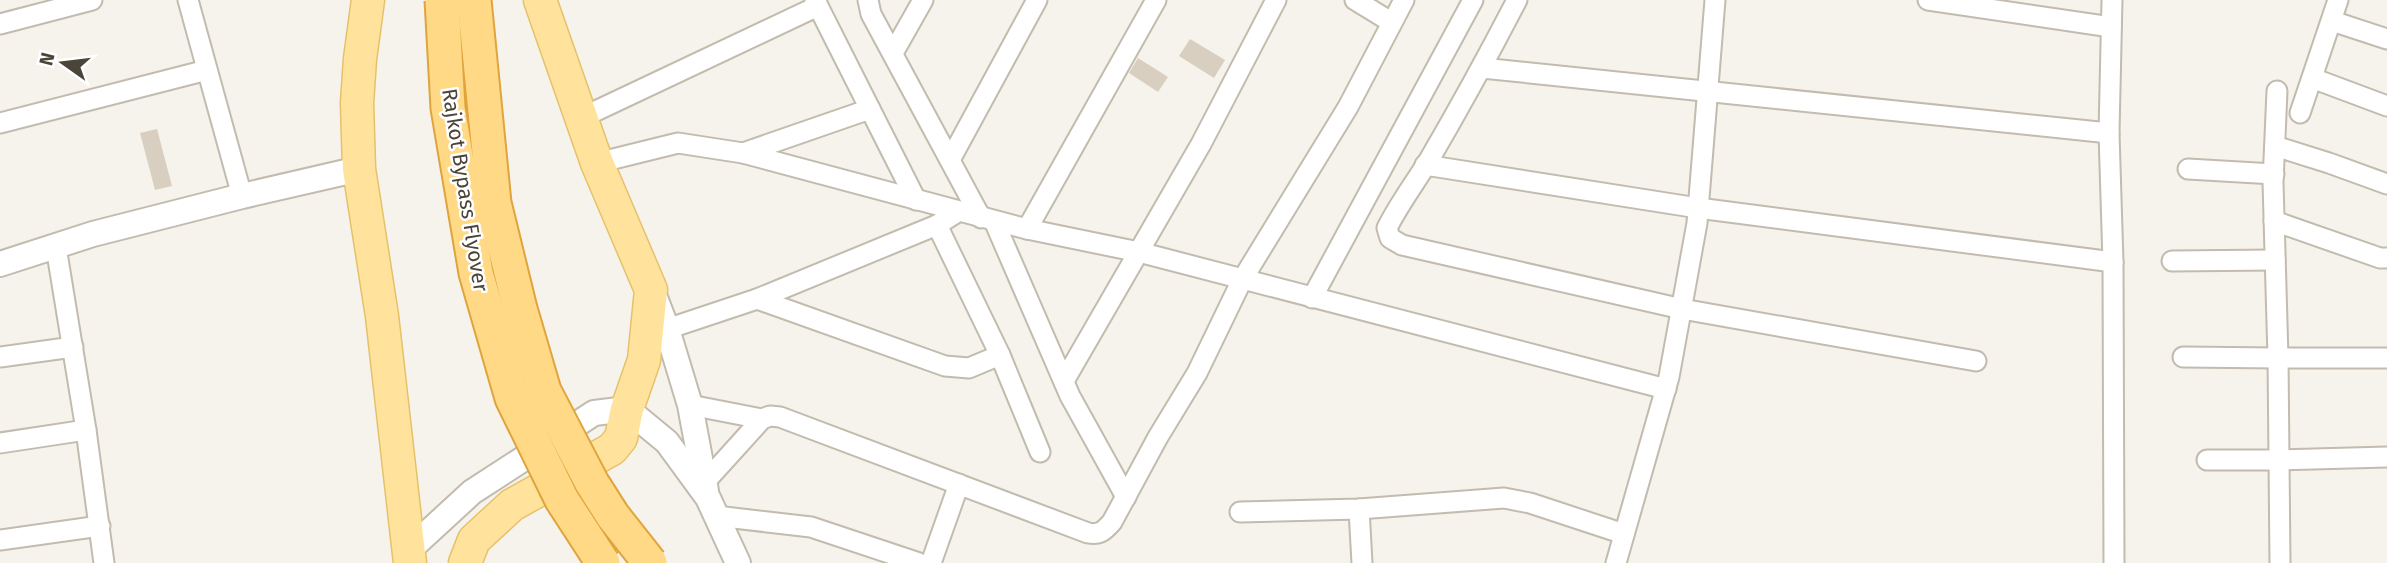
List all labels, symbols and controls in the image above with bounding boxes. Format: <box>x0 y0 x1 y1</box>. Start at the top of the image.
north arrow <box>28 28 98 98</box>
text: N <box>34 50 60 68</box>
street label: Rajkot Bypass Flyover <box>436 87 494 293</box>

